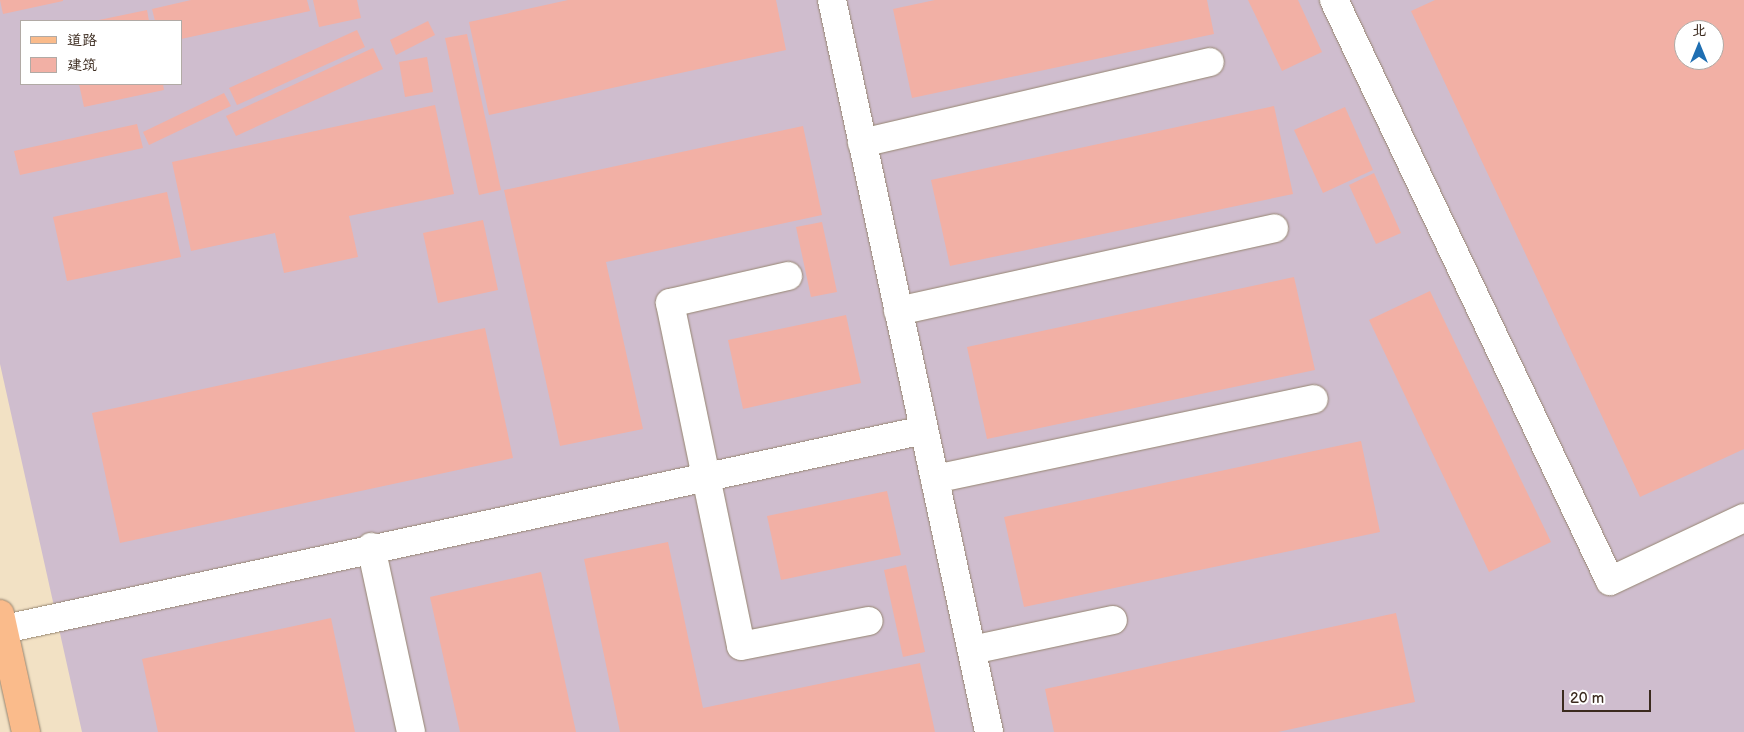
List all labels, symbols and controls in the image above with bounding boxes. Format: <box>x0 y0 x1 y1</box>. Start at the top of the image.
legend <box>20 20 182 85</box>
north arrow <box>1674 20 1724 70</box>
text: 北 <box>1692 22 1706 39</box>
text: 道路 <box>67 31 97 50</box>
text: 建筑 <box>67 56 97 75</box>
scale bar <box>1564 680 1653 712</box>
text: 20 m <box>1570 689 1604 708</box>

